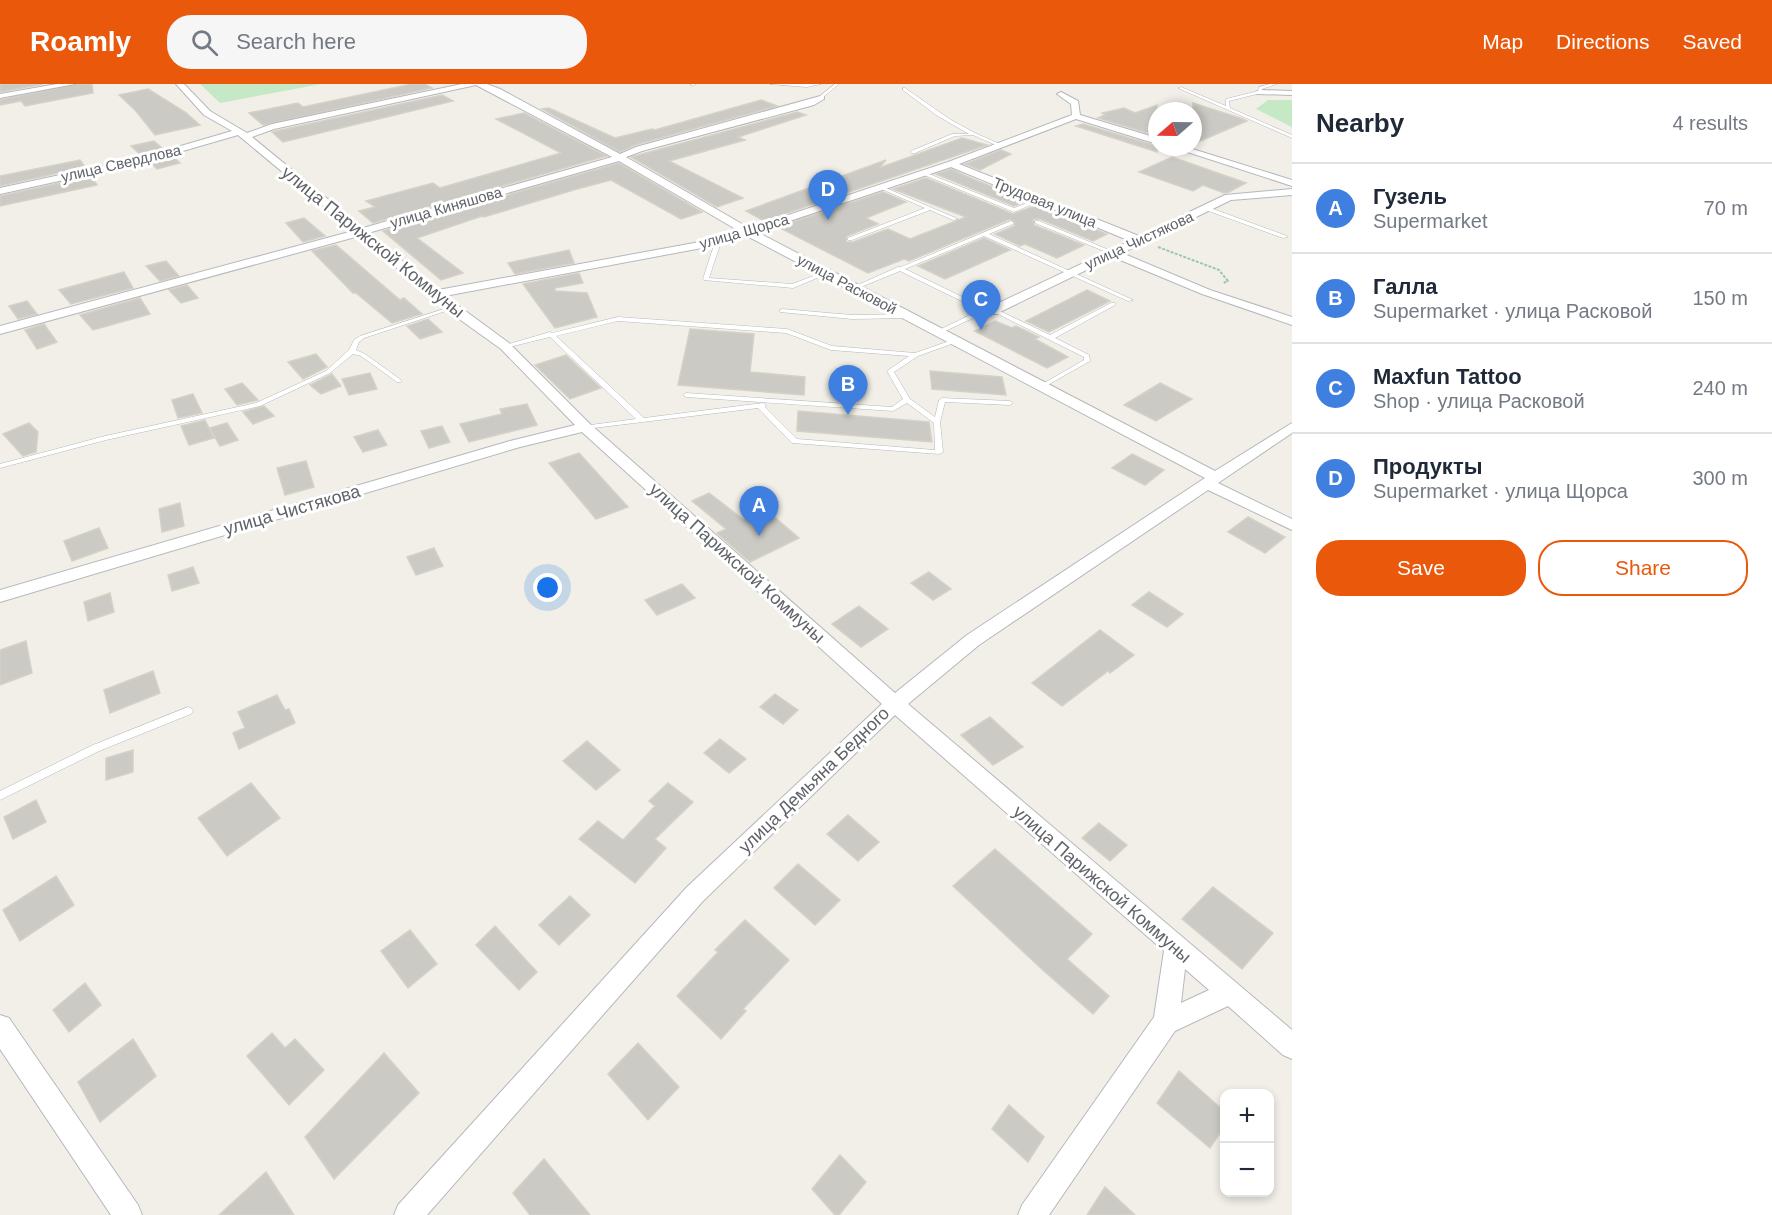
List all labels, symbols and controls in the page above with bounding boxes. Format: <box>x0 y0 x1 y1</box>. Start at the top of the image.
search box <box>167 15 587 69</box>
text: Roamly <box>30 26 131 57</box>
icon: search <box>188 26 221 59</box>
text: Search here <box>236 29 356 54</box>
text: Map <box>1482 30 1523 53</box>
text: Directions <box>1556 30 1649 53</box>
text: Saved <box>1682 30 1742 53</box>
north arrow <box>1148 102 1202 156</box>
text: Nearby <box>1316 108 1404 138</box>
text: 4 results <box>1672 112 1748 134</box>
street label: улица Свердлова <box>59 141 183 185</box>
street label: улица Парижской Коммуны <box>278 162 468 322</box>
pin: D <box>808 170 848 220</box>
street label: Трудовая улица <box>991 173 1100 231</box>
street label: улица Киняшова <box>388 183 504 231</box>
text: Гузель <box>1373 184 1447 209</box>
text: A <box>1328 197 1343 219</box>
text: 70 m <box>1704 197 1748 219</box>
street label: улица Чистякова <box>1082 207 1196 273</box>
street label: улица Щорса <box>697 210 791 252</box>
text: Supermarket <box>1373 210 1488 232</box>
street label: улица Расковой <box>794 251 900 317</box>
text: Галла <box>1373 274 1438 299</box>
pin: C <box>962 280 1000 330</box>
text: B <box>1328 287 1343 309</box>
text: 150 m <box>1692 287 1748 309</box>
text: Supermarket · улица Расковой <box>1373 300 1652 322</box>
text: Maxfun Tattoo <box>1373 364 1522 389</box>
pin: B <box>828 366 868 415</box>
text: C <box>1328 377 1343 399</box>
text: 240 m <box>1692 377 1748 399</box>
text: Shop · улица Расковой <box>1373 390 1585 412</box>
text: Продукты <box>1373 454 1482 479</box>
text: D <box>1328 467 1343 489</box>
text: 300 m <box>1692 467 1748 489</box>
street label: улица Парижской Коммуны <box>645 479 829 647</box>
text: Supermarket · улица Щорса <box>1373 480 1628 502</box>
street label: улица Чистякова <box>221 481 363 539</box>
pin: A <box>740 486 778 536</box>
button: Save <box>1316 540 1526 596</box>
button: Share <box>1538 540 1748 596</box>
your location <box>533 573 562 602</box>
street label: улица Демьяна Бедного <box>735 703 893 857</box>
street label: улица Парижской Коммуны <box>1009 801 1195 967</box>
map controls <box>1220 1089 1274 1197</box>
button: + <box>1220 1089 1274 1143</box>
button: − <box>1220 1143 1274 1197</box>

